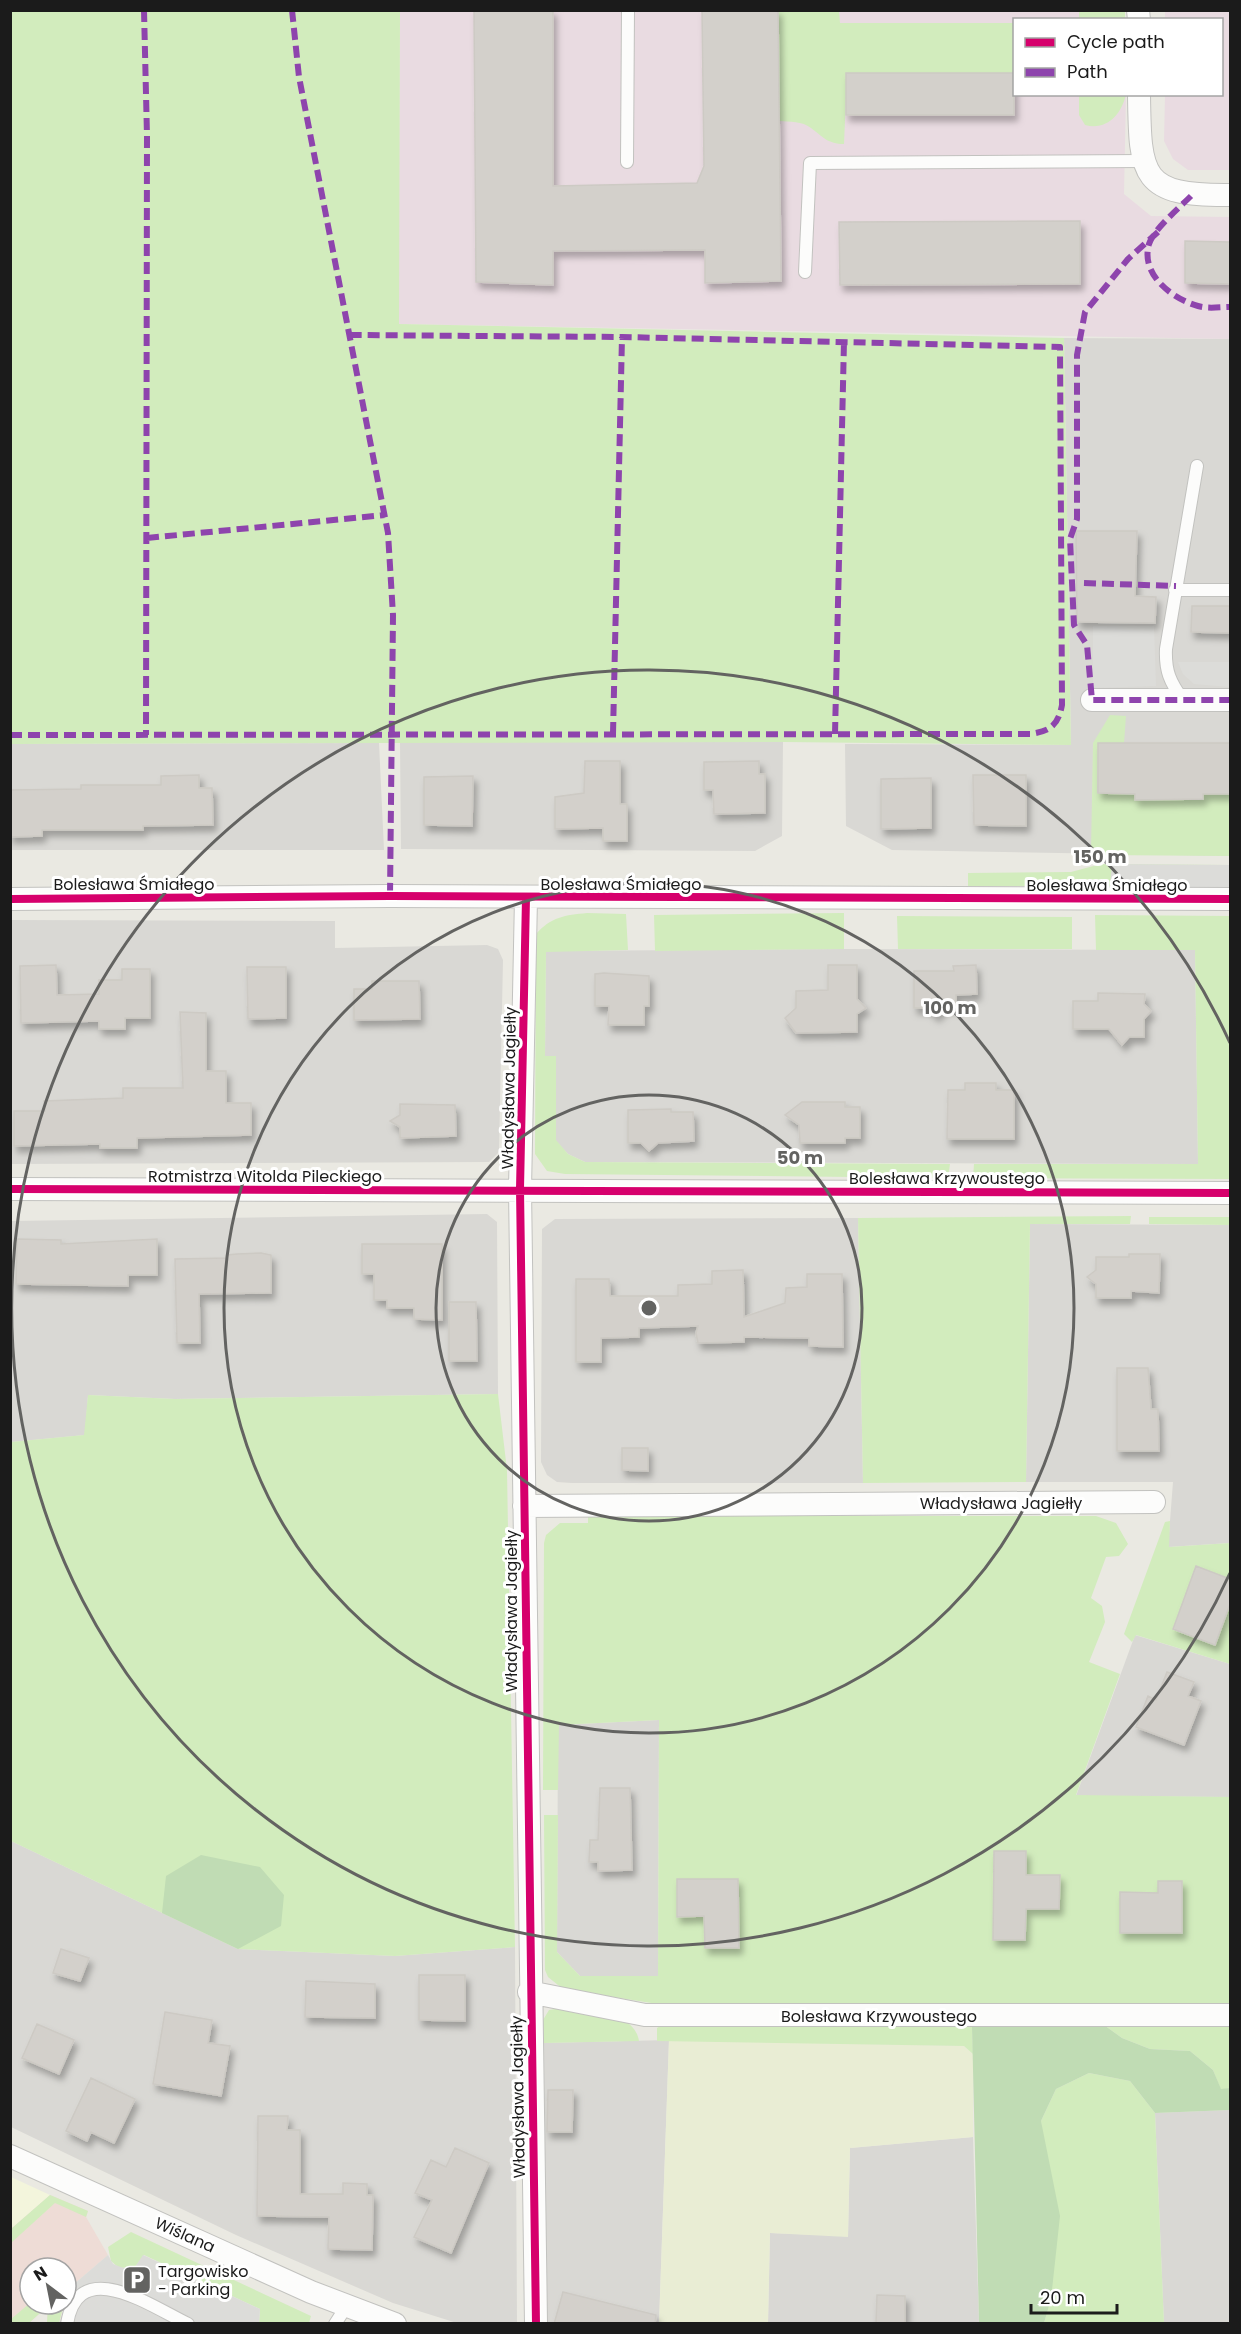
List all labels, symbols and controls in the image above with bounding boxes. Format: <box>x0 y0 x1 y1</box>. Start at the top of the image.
legend <box>1013 18 1223 96</box>
text: Cycle path <box>1067 29 1165 54</box>
text: Path <box>1067 59 1108 84</box>
text: 150 m <box>1073 844 1127 869</box>
street label: Bolesława Śmiałego <box>54 873 214 896</box>
street label: Bolesława Śmiałego <box>541 873 701 896</box>
street label: Bolesława Śmiałego <box>1027 874 1187 897</box>
text: 100 m <box>923 995 977 1020</box>
street label: Władysława Jagiełły <box>496 1006 522 1170</box>
text: 50 m <box>777 1145 823 1170</box>
street label: Rotmistrza Witolda Pileckiego <box>148 1165 382 1188</box>
street label: Bolesława Krzywoustego <box>849 1167 1045 1190</box>
centre of rings <box>639 1298 659 1318</box>
street label: Władysława Jagiełły <box>920 1492 1082 1515</box>
street label: Władysława Jagiełły <box>500 1530 523 1692</box>
street label: Bolesława Krzywoustego <box>781 2005 977 2028</box>
street label: Władysława Jagiełły <box>505 2015 531 2179</box>
street label: Wiślana <box>151 2212 219 2258</box>
north arrow <box>18 2256 78 2316</box>
place label: Targowisko - Parking <box>158 2260 248 2301</box>
text: N <box>29 2261 52 2287</box>
parking icon: Targowisko - Parking <box>121 2264 153 2296</box>
scale bar <box>1031 2277 1116 2315</box>
text: 20 m <box>1040 2285 1085 2310</box>

